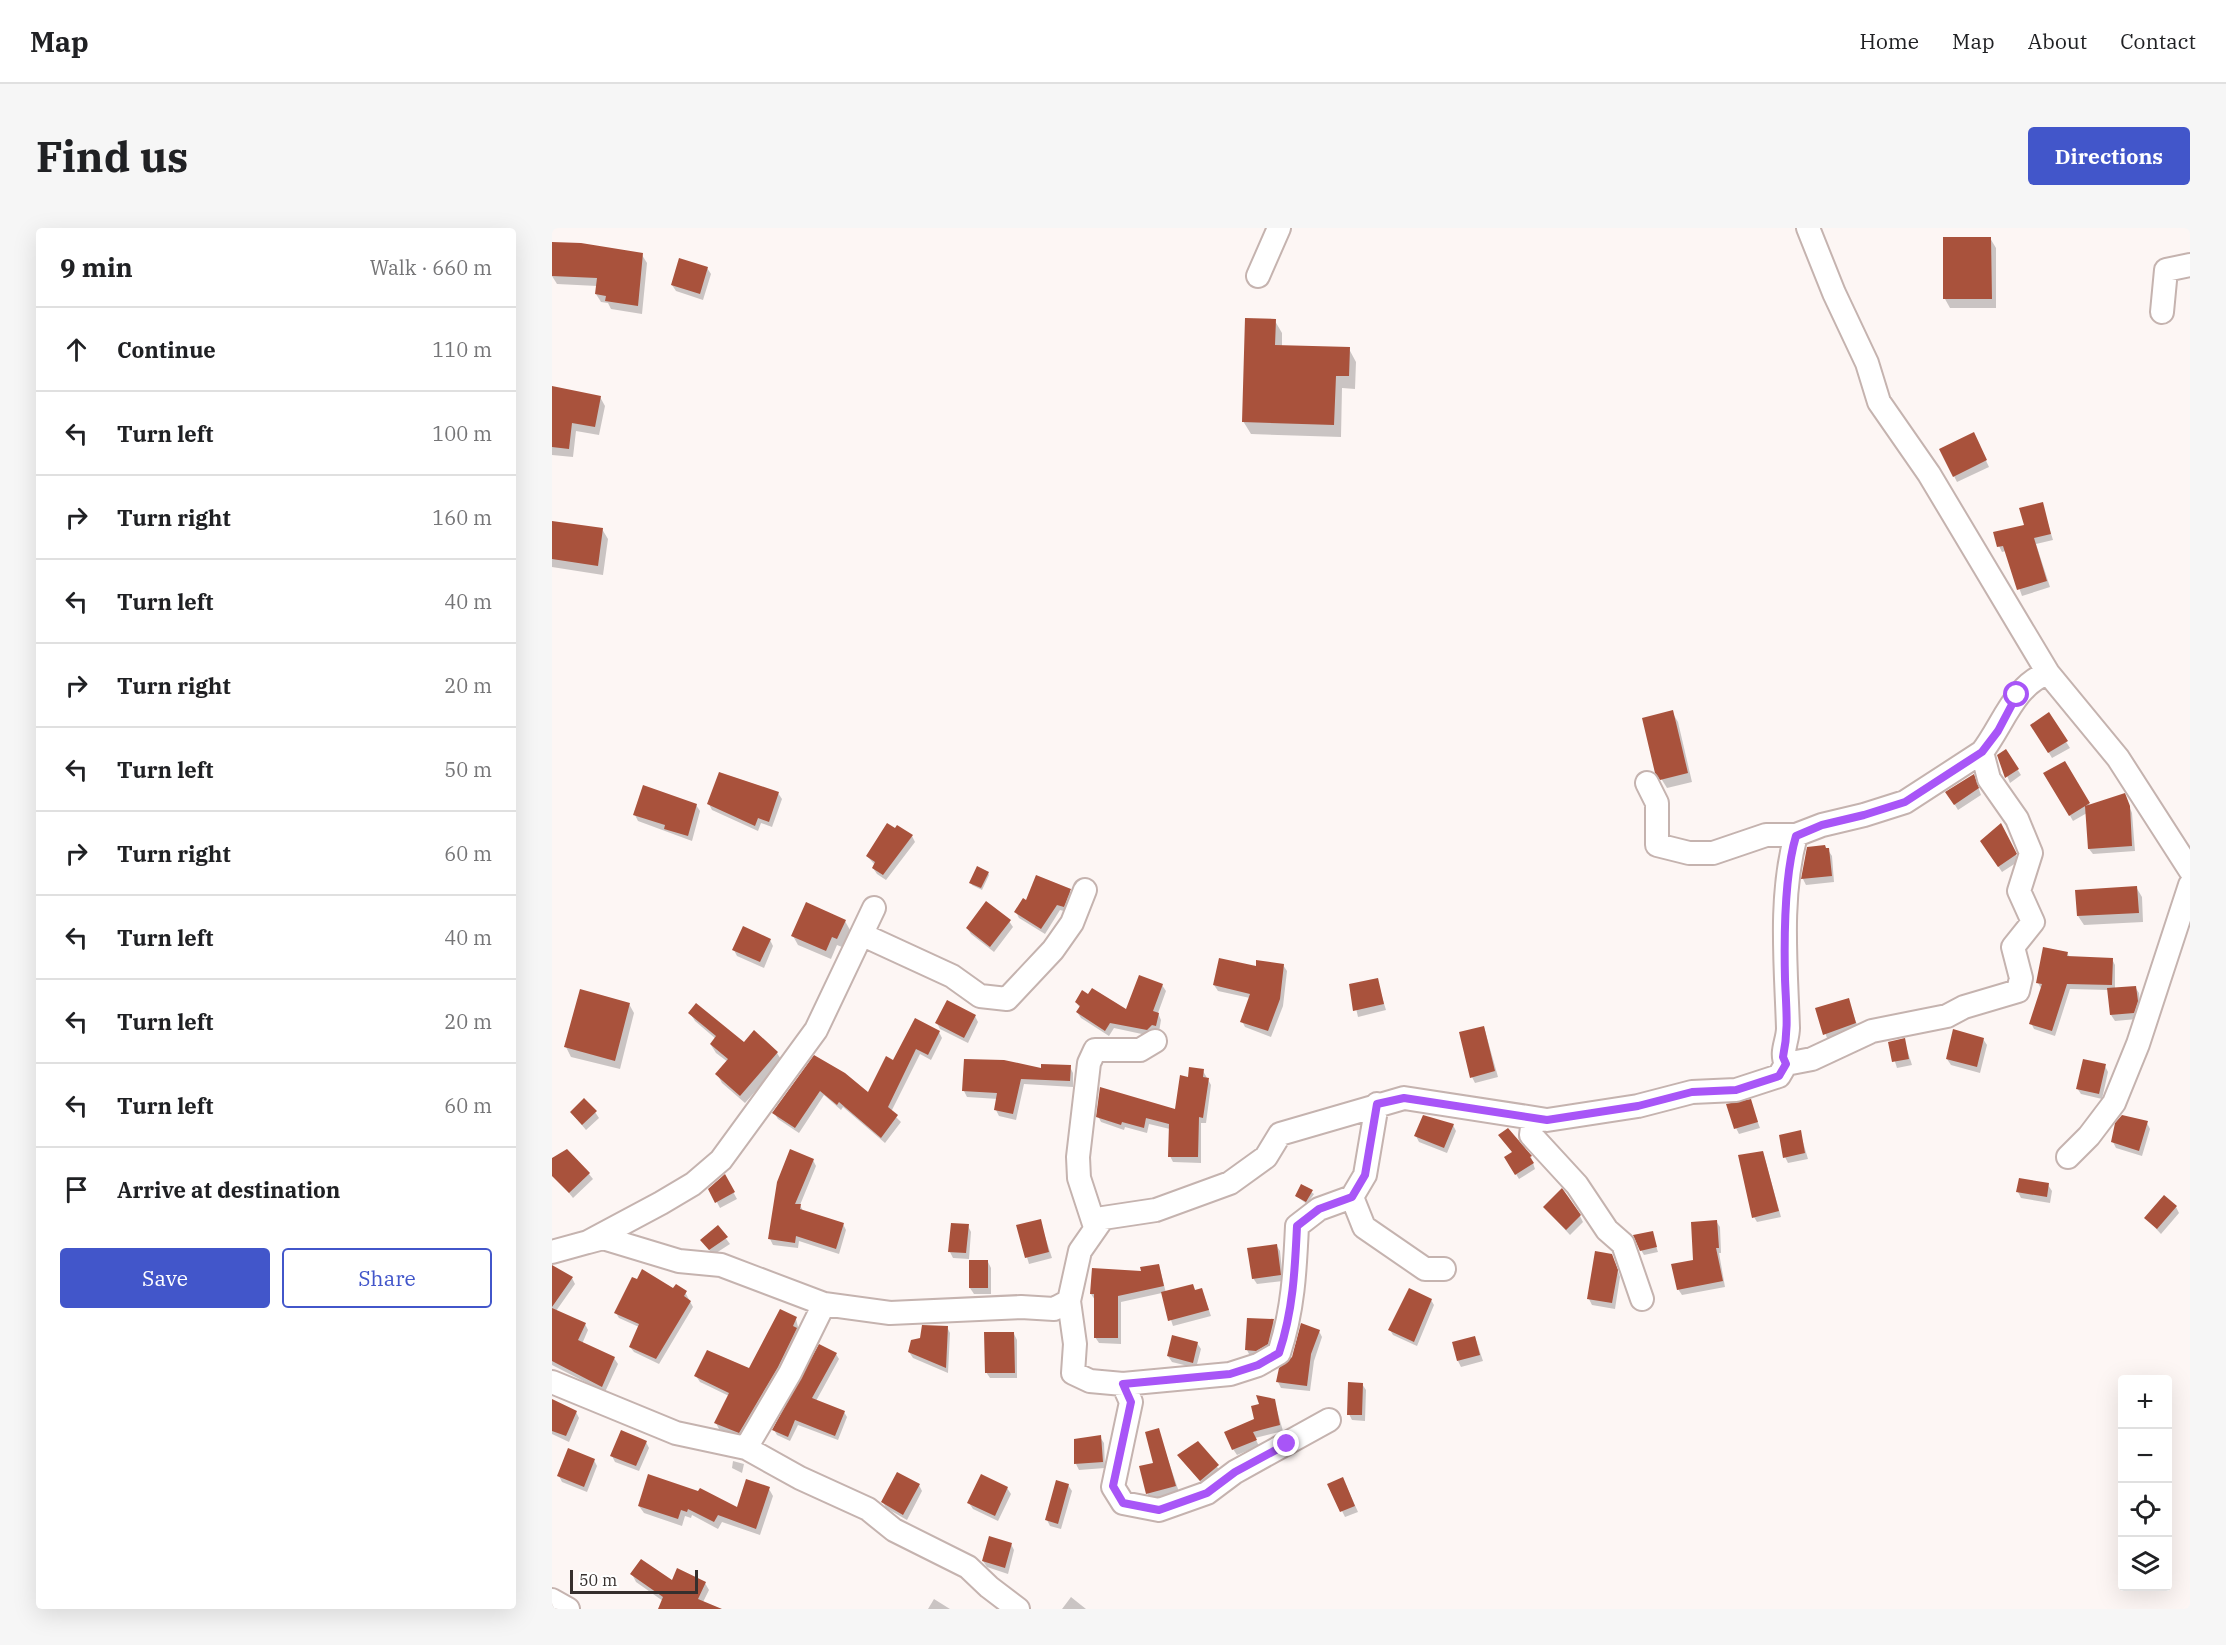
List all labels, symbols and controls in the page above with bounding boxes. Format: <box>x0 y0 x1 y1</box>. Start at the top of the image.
text: Map <box>30 23 89 60</box>
text: Home <box>1859 27 1919 55</box>
text: Map <box>1952 27 1995 55</box>
text: About <box>2028 27 2087 55</box>
text: Contact <box>2120 27 2196 55</box>
button: Directions <box>2028 127 2190 185</box>
text: Find us <box>36 129 188 184</box>
text: 9 min <box>60 250 133 284</box>
text: Walk · 660 m <box>370 254 492 281</box>
icon: ahead <box>60 333 93 366</box>
text: Continue <box>117 335 216 364</box>
text: 110 m <box>432 336 492 363</box>
icon: left <box>60 417 93 450</box>
text: Turn left <box>117 419 213 448</box>
text: 100 m <box>432 420 492 447</box>
icon: right <box>60 501 93 534</box>
text: Turn right <box>117 503 231 532</box>
text: 160 m <box>432 504 492 531</box>
icon: left <box>60 585 93 618</box>
text: Turn left <box>117 587 213 616</box>
text: 40 m <box>444 588 492 615</box>
icon: right <box>60 669 93 702</box>
text: Turn right <box>117 671 231 700</box>
text: 20 m <box>444 672 492 699</box>
route start <box>2003 681 2029 707</box>
icon: left <box>60 753 93 786</box>
text: Turn left <box>117 755 213 784</box>
text: 50 m <box>444 756 492 783</box>
icon: right <box>60 837 93 870</box>
text: Turn right <box>117 839 231 868</box>
text: 60 m <box>444 840 492 867</box>
icon: left <box>60 921 93 954</box>
text: Turn left <box>117 923 213 952</box>
text: 40 m <box>444 924 492 951</box>
icon: left <box>60 1005 93 1038</box>
text: Turn left <box>117 1007 213 1036</box>
text: 20 m <box>444 1008 492 1035</box>
icon: left <box>60 1089 93 1122</box>
text: Turn left <box>117 1091 213 1120</box>
text: 60 m <box>444 1092 492 1119</box>
icon: arrive <box>60 1173 93 1206</box>
text: Arrive at destination <box>117 1175 340 1204</box>
button: Save <box>60 1248 270 1308</box>
button: Share <box>282 1248 492 1308</box>
map controls <box>2118 1375 2172 1591</box>
button: + <box>2118 1375 2172 1429</box>
button: − <box>2118 1429 2172 1483</box>
route end <box>1273 1430 1299 1456</box>
button: locate <box>2118 1483 2172 1537</box>
button: layers <box>2118 1537 2172 1591</box>
scale bar <box>570 1567 698 1594</box>
text: 50 m <box>579 1570 617 1590</box>

